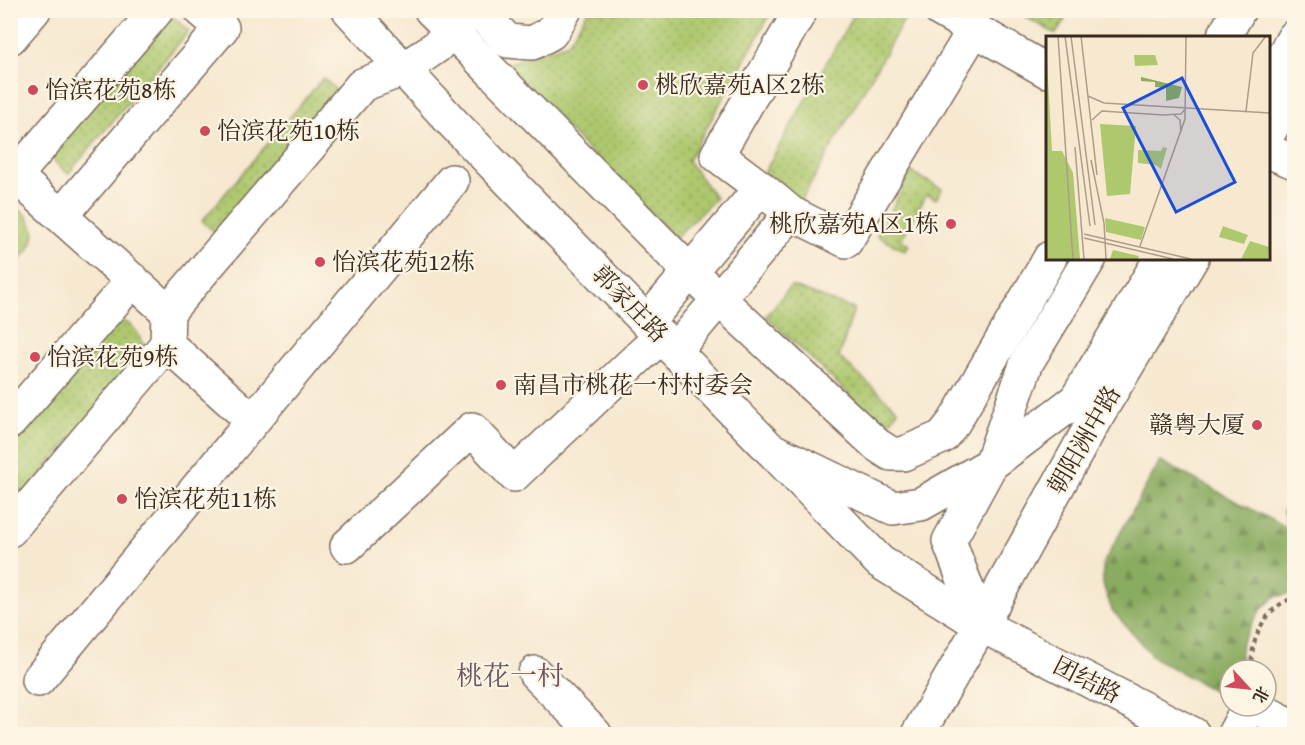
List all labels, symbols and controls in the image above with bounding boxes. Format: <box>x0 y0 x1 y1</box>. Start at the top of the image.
inset map <box>1046 36 1269 260</box>
place label: 桃欣嘉苑A区2栋 <box>655 67 825 102</box>
place label: 怡滨花苑8栋 <box>45 72 177 107</box>
marker: 桃欣嘉苑A区2栋 <box>636 78 650 92</box>
marker: 怡滨花苑8栋 <box>26 83 40 97</box>
place label: 怡滨花苑10栋 <box>217 113 360 148</box>
marker: 怡滨花苑10栋 <box>198 124 212 138</box>
place label: 桃欣嘉苑A区1栋 <box>769 206 939 241</box>
marker: 桃欣嘉苑A区1栋 <box>944 217 958 231</box>
place label: 怡滨花苑12栋 <box>332 244 475 279</box>
marker: 怡滨花苑12栋 <box>313 255 327 269</box>
street label: 郭家庄路 <box>584 257 676 350</box>
place label: 怡滨花苑9栋 <box>47 339 179 374</box>
marker: 怡滨花苑9栋 <box>28 350 42 364</box>
place label: 南昌市桃花一村村委会 <box>513 367 753 402</box>
marker: 南昌市桃花一村村委会 <box>494 378 508 392</box>
street label: 朝阳洲中路 <box>1038 379 1129 500</box>
place label: 赣粤大厦 <box>1149 407 1245 442</box>
marker: 赣粤大厦 <box>1250 418 1264 432</box>
place label: 怡滨花苑11栋 <box>134 481 277 516</box>
marker: 怡滨花苑11栋 <box>115 492 129 506</box>
street label: 团结路 <box>1047 648 1127 711</box>
district label: 桃花一村 <box>456 655 564 695</box>
north arrow <box>1218 658 1278 718</box>
text: 北 <box>1247 682 1276 707</box>

